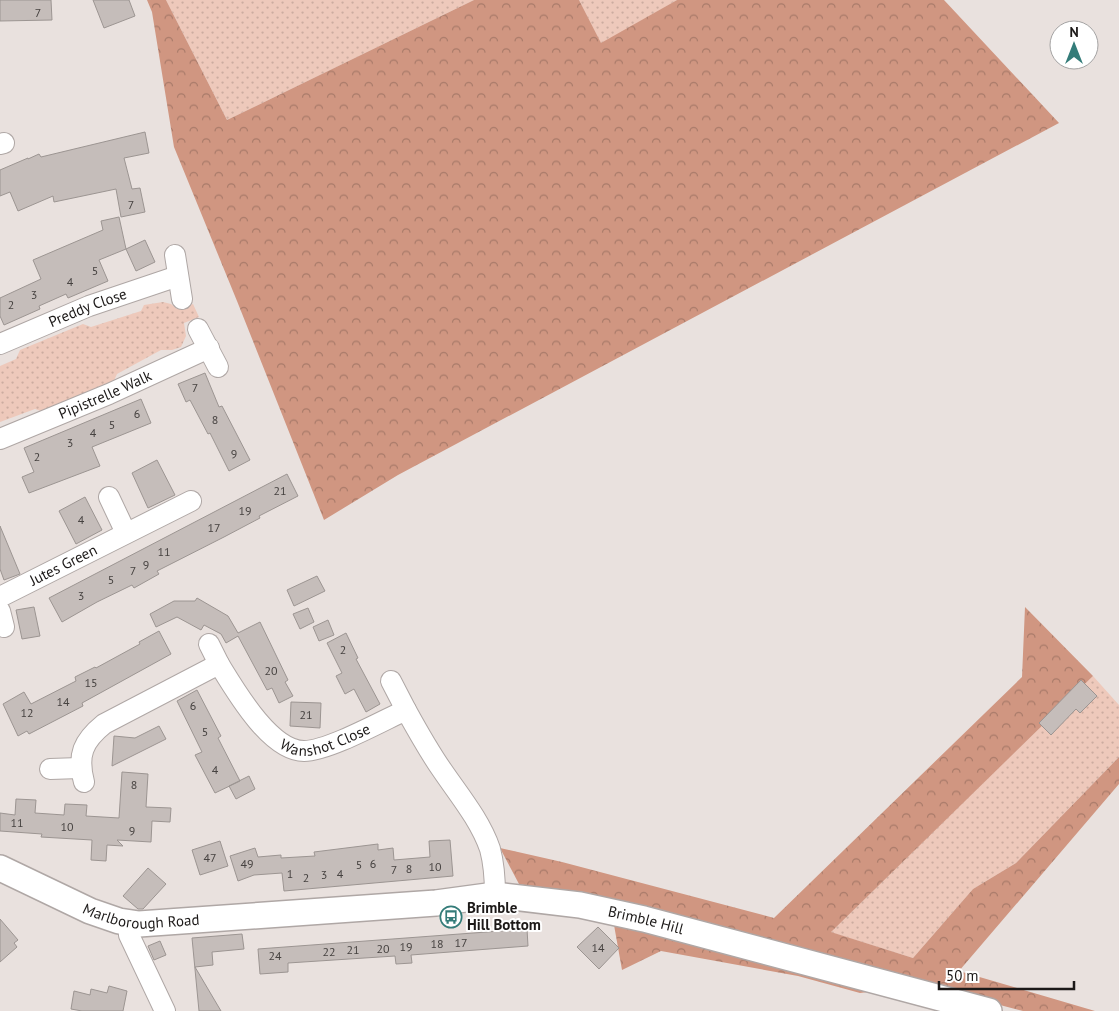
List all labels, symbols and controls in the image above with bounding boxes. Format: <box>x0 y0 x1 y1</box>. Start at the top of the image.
house number: 7 <box>35 5 41 20</box>
north arrow <box>1049 20 1099 70</box>
text: N <box>1069 23 1079 41</box>
house number: 7 <box>128 197 134 212</box>
house number: 5 <box>92 263 98 278</box>
house number: 4 <box>67 274 74 289</box>
street label: Preddy Close <box>46 284 129 331</box>
house number: 3 <box>31 287 37 302</box>
house number: 2 <box>8 297 14 312</box>
street label: Pipistrelle Walk <box>55 365 155 423</box>
house number: 7 <box>192 380 198 395</box>
house number: 6 <box>134 406 140 421</box>
house number: 8 <box>212 412 218 427</box>
house number: 5 <box>109 417 115 432</box>
house number: 4 <box>90 425 97 440</box>
house number: 3 <box>67 435 73 450</box>
house number: 9 <box>231 446 237 461</box>
house number: 2 <box>34 449 40 464</box>
house number: 21 <box>273 483 287 498</box>
house number: 19 <box>238 503 252 518</box>
house number: 4 <box>78 512 85 527</box>
house number: 17 <box>207 520 221 535</box>
street label: Jutes Green <box>25 540 100 590</box>
house number: 11 <box>157 544 171 559</box>
house number: 9 <box>143 557 149 572</box>
house number: 7 <box>130 563 136 578</box>
house number: 5 <box>108 572 114 587</box>
house number: 3 <box>78 588 84 603</box>
house number: 2 <box>340 642 346 657</box>
house number: 20 <box>264 663 278 678</box>
house number: 15 <box>84 675 98 690</box>
house number: 14 <box>56 694 70 709</box>
house number: 6 <box>190 698 196 713</box>
house number: 12 <box>20 705 34 720</box>
house number: 21 <box>299 707 313 722</box>
street label: Wanshot Close <box>277 719 373 760</box>
house number: 5 <box>202 724 208 739</box>
house number: 4 <box>212 762 219 777</box>
house number: 8 <box>131 777 137 792</box>
house number: 11 <box>10 815 24 830</box>
house number: 10 <box>60 819 74 834</box>
house number: 9 <box>129 823 135 838</box>
house number: 47 <box>203 850 217 865</box>
house number: 49 <box>240 856 254 871</box>
house number: 6 <box>370 856 376 871</box>
house number: 5 <box>356 857 362 872</box>
house number: 10 <box>428 859 442 874</box>
house number: 8 <box>406 861 412 876</box>
house number: 7 <box>391 862 397 877</box>
house number: 1 <box>287 866 293 881</box>
house number: 4 <box>337 866 344 881</box>
house number: 3 <box>321 867 327 882</box>
house number: 2 <box>303 870 309 885</box>
place label: Brimble Hill Bottom <box>467 898 541 934</box>
street label: Marlborough Road <box>80 899 200 933</box>
street label: Brimble Hill <box>606 901 686 938</box>
bus stop icon: Brimble Hill Bottom <box>439 905 463 929</box>
house number: 17 <box>454 935 468 950</box>
house number: 18 <box>430 936 444 951</box>
house number: 19 <box>399 939 413 954</box>
house number: 14 <box>591 940 605 955</box>
house number: 20 <box>376 941 390 956</box>
house number: 21 <box>346 942 360 957</box>
house number: 22 <box>322 944 336 959</box>
house number: 24 <box>268 948 282 963</box>
scale bar <box>939 958 1074 990</box>
text: 50 m <box>946 966 979 985</box>

